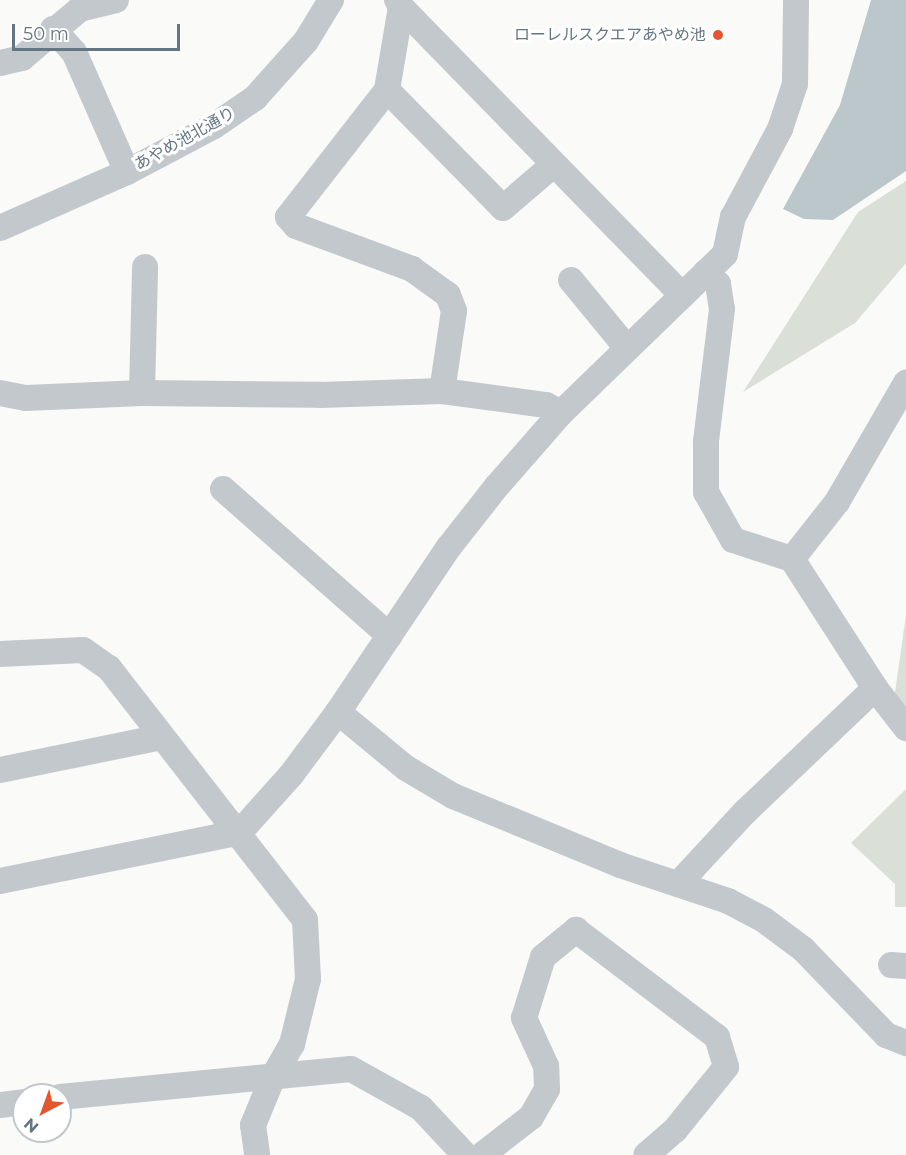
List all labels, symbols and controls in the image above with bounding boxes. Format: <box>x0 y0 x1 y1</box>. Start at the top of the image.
scale bar <box>15 12 183 50</box>
text: 50 m <box>23 23 69 45</box>
place label: ローレルスクエアあやめ池 <box>514 25 706 45</box>
marker: ローレルスクエアあやめ池 <box>711 28 725 42</box>
street label: あやめ池北通り <box>131 103 239 175</box>
north arrow <box>12 1083 72 1143</box>
text: N <box>20 1114 42 1137</box>

